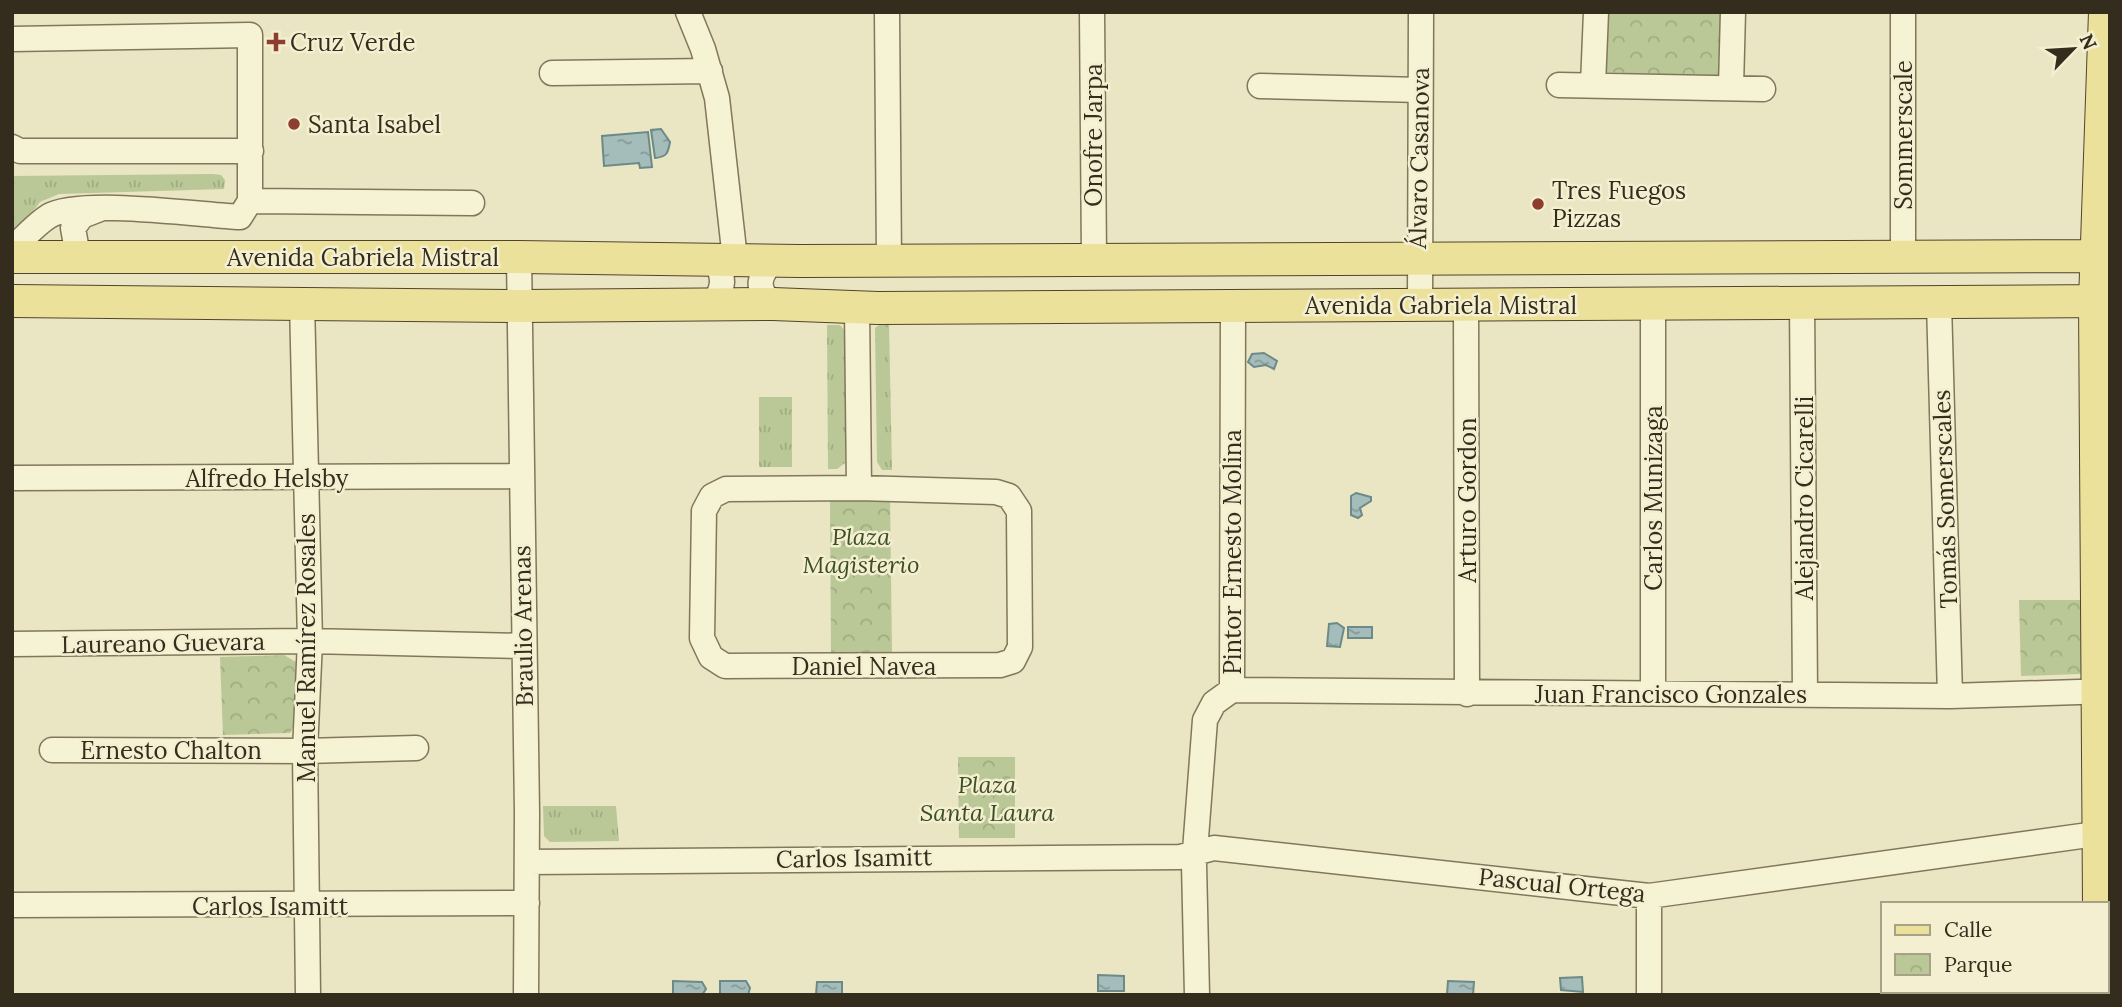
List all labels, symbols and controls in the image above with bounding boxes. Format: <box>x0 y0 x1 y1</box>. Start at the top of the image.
north arrow <box>2038 14 2108 84</box>
place label: Cruz Verde <box>290 27 415 58</box>
text: N <box>2074 30 2103 54</box>
marker: Cruz Verde <box>268 34 284 50</box>
street label: Sommerscale <box>1888 60 1919 210</box>
street label: Onofre Jarpa <box>1078 63 1109 207</box>
street label: Álvaro Casanova <box>1402 67 1436 250</box>
place label: Santa Isabel <box>308 109 441 140</box>
marker: Santa Isabel <box>286 116 302 132</box>
place label: Tres Fuegos Pizzas <box>1552 175 1686 234</box>
marker: Tres Fuegos Pizzas <box>1530 196 1546 212</box>
street label: Avenida Gabriela Mistral <box>226 242 499 273</box>
street label: Avenida Gabriela Mistral <box>1304 290 1577 321</box>
street label: Tomás Somerscales <box>1926 389 1964 609</box>
street label: Alejandro Cicarelli <box>1789 396 1820 601</box>
street label: Carlos Munizaga <box>1638 405 1669 591</box>
street label: Arturo Gordon <box>1452 417 1483 584</box>
street label: Pintor Ernesto Molina <box>1217 429 1248 675</box>
street label: Alfredo Helsby <box>185 463 349 494</box>
street label: Manuel Ramírez Rosales <box>291 513 322 783</box>
park label: Plaza Magisterio <box>803 521 919 580</box>
street label: Braulio Arenas <box>506 545 540 707</box>
street label: Laureano Guevara <box>61 626 265 660</box>
street label: Daniel Navea <box>792 651 936 682</box>
street label: Juan Francisco Gonzales <box>1534 679 1807 710</box>
street label: Ernesto Chalton <box>80 735 262 766</box>
park label: Plaza Santa Laura <box>920 769 1055 828</box>
street label: Carlos Isamitt <box>776 841 933 875</box>
street label: Pascual Ortega <box>1477 861 1647 909</box>
street label: Carlos Isamitt <box>192 891 349 922</box>
legend <box>1881 902 2108 993</box>
text: Calle <box>1944 916 1992 943</box>
text: Parque <box>1944 951 2012 978</box>

